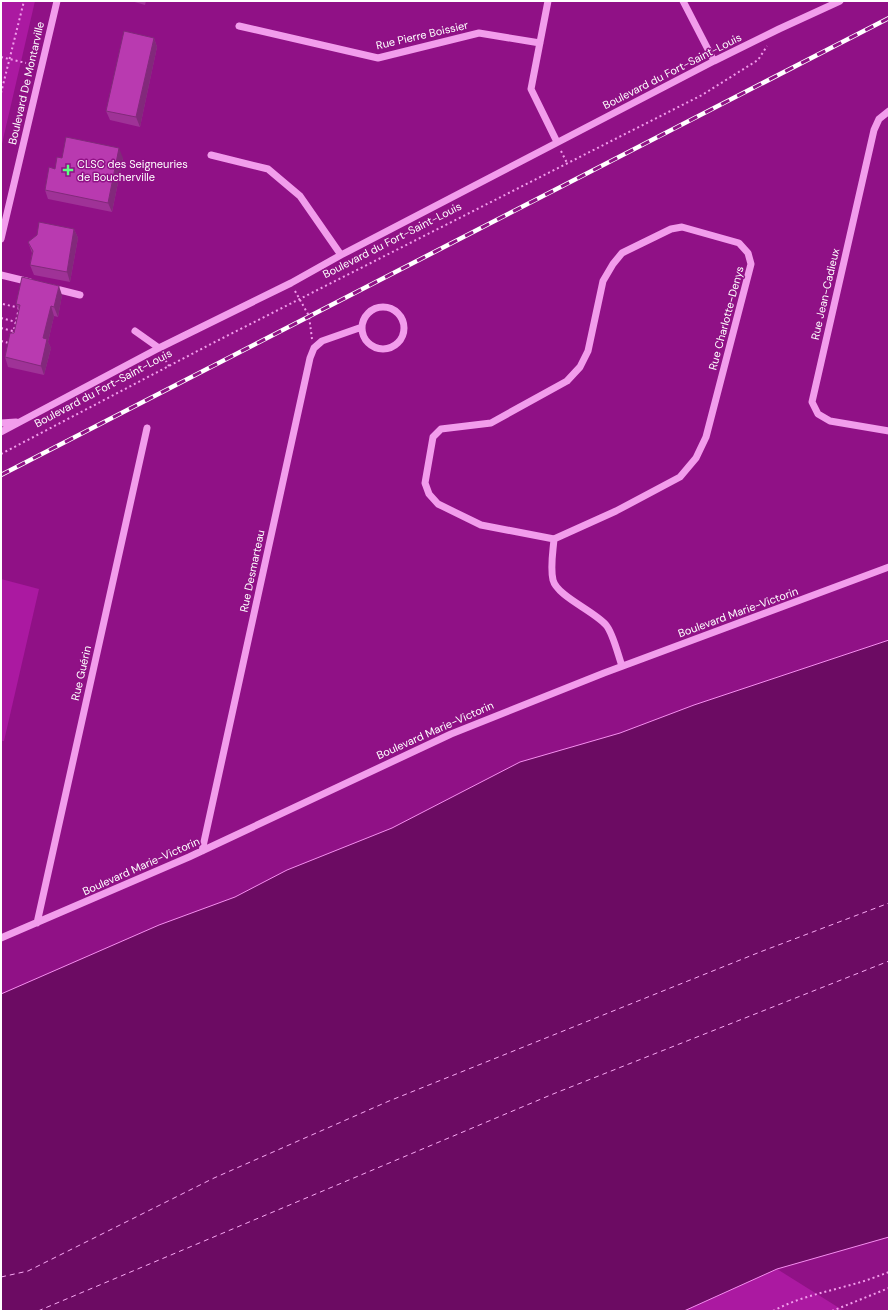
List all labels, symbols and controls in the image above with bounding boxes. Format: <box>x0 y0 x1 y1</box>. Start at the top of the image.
street label: Rue Pierre Boissier <box>375 18 469 52</box>
street label: Boulevard De Montarville <box>5 20 47 146</box>
street label: Boulevard du Fort-Saint-Louis <box>600 30 744 112</box>
place label: CLSC des Seigneuries de Boucherville <box>77 157 188 184</box>
marker: CLSC des Seigneuries de Boucherville <box>62 164 74 176</box>
street label: Boulevard du Fort-Saint-Louis <box>320 199 464 281</box>
street label: Rue Jean-Cadieux <box>808 246 842 341</box>
street label: Rue Charlotte-Denys <box>705 265 747 371</box>
street label: Boulevard du Fort-Saint-Louis <box>32 346 174 430</box>
street label: Rue Desmarteau <box>236 529 268 613</box>
street label: Boulevard Marie-Victorin <box>676 584 800 640</box>
street label: Rue Guérin <box>68 644 94 702</box>
street label: Boulevard Marie-Victorin <box>374 698 496 762</box>
street label: Boulevard Marie-Victorin <box>80 834 202 898</box>

